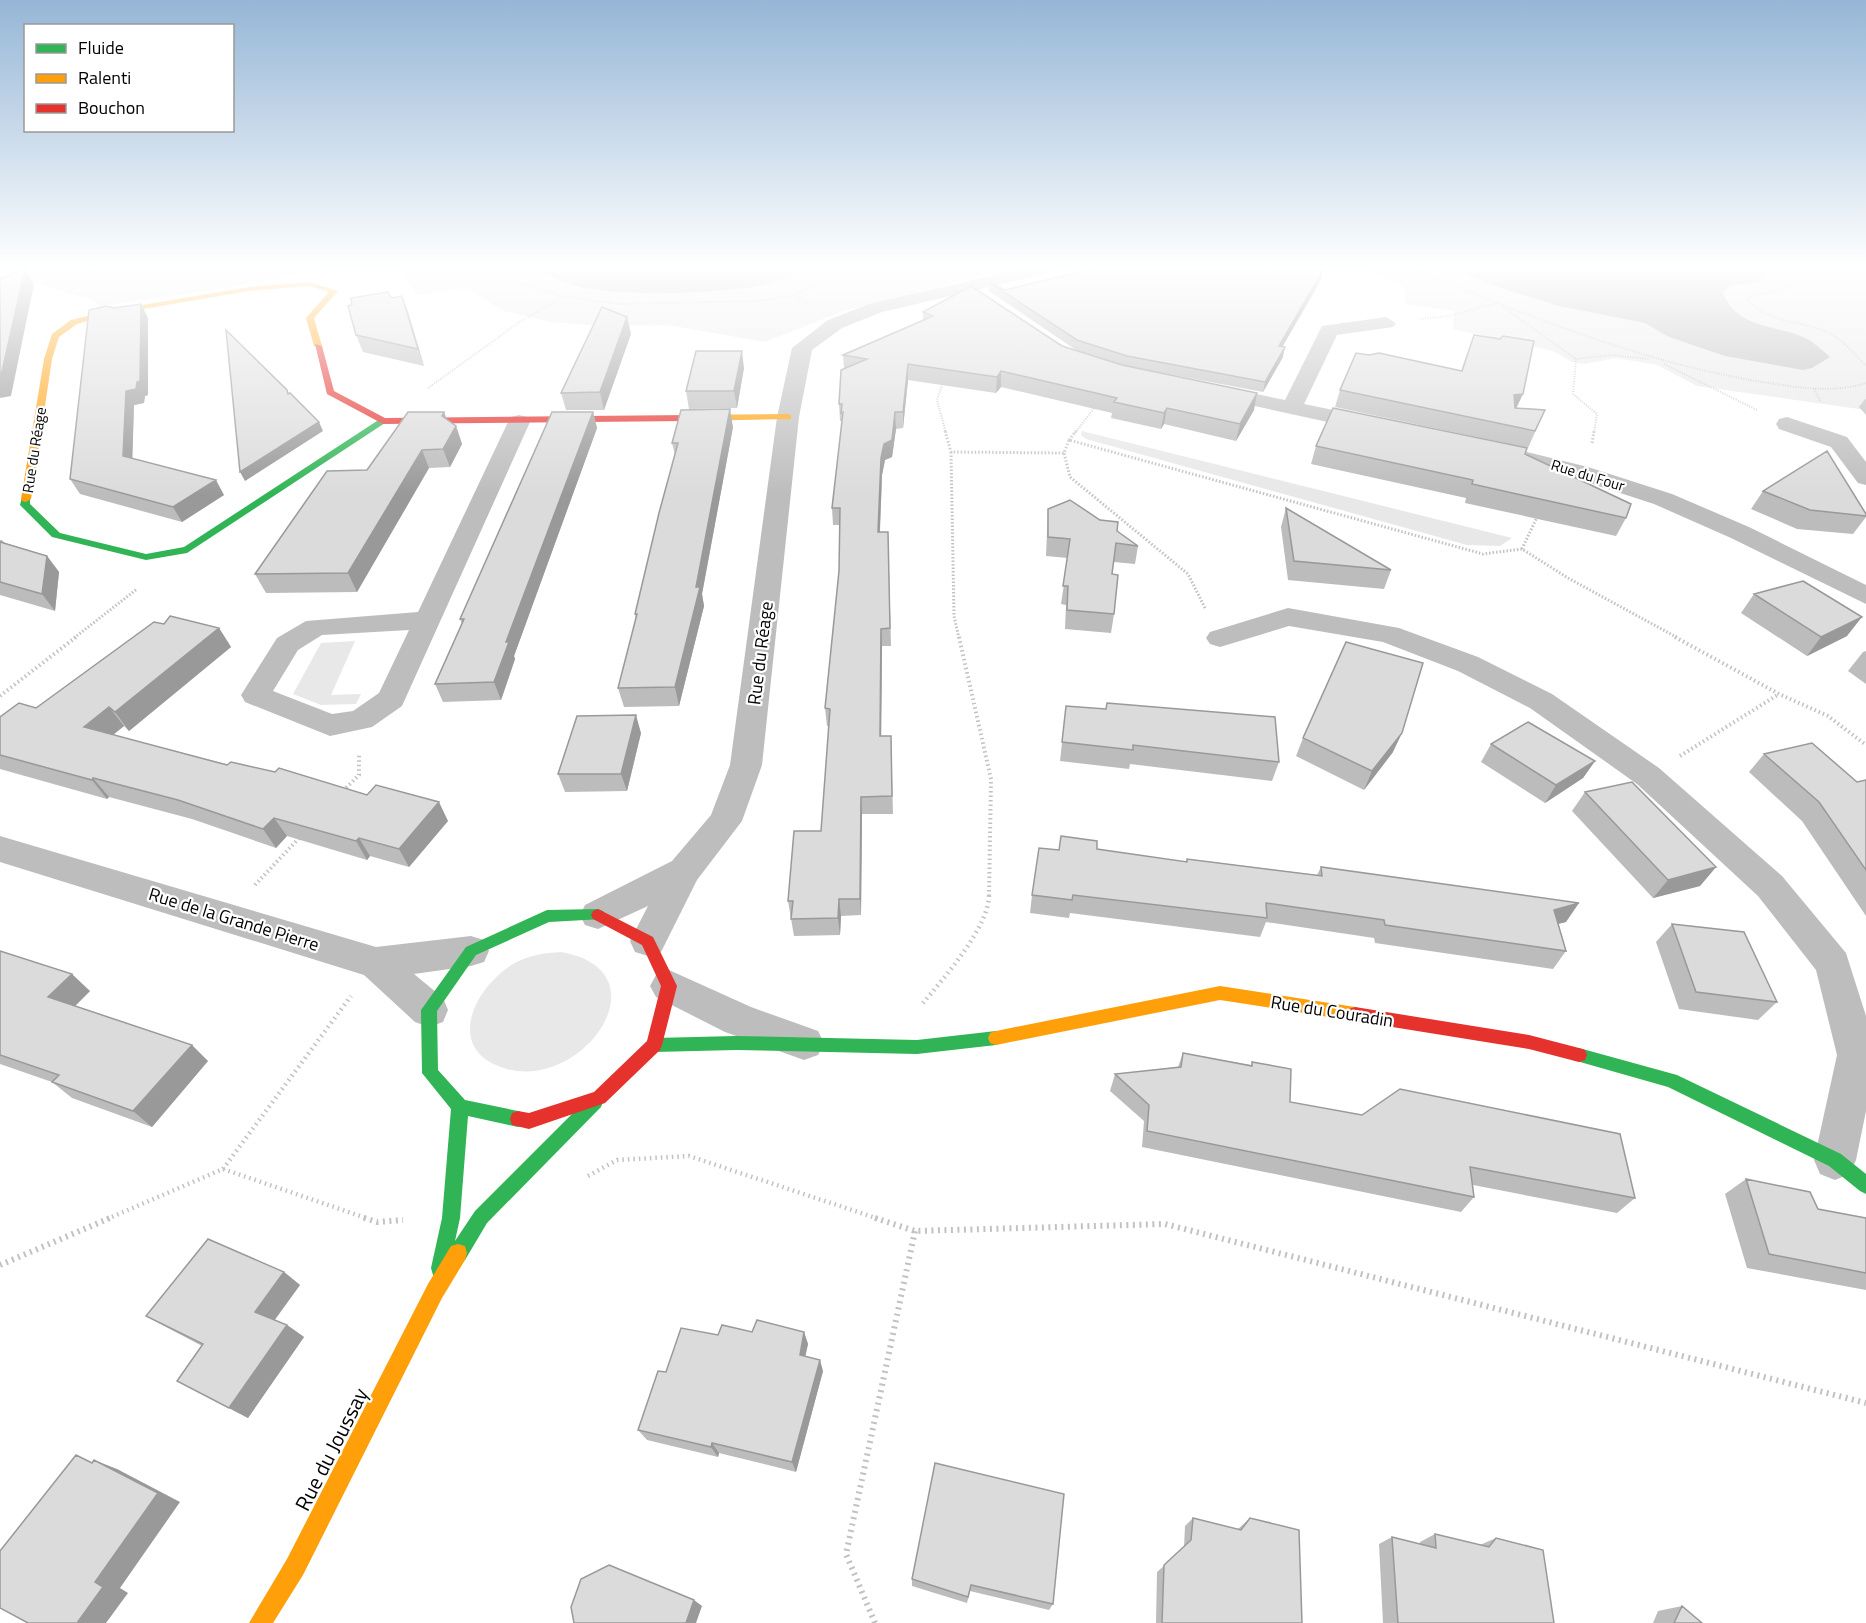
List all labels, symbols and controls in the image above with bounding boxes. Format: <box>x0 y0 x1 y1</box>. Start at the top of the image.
legend <box>24 24 234 132</box>
text: Fluide <box>78 34 124 61</box>
text: Ralenti <box>78 64 131 91</box>
text: Bouchon <box>78 94 145 121</box>
street label: Rue du Réage <box>16 405 52 495</box>
street label: Rue du Four <box>1548 453 1628 497</box>
street label: Rue du Réage <box>740 600 780 706</box>
street label: Rue de la Grande Pierre <box>145 880 323 958</box>
street label: Rue du Couradin <box>1269 988 1395 1034</box>
street label: Rue du Joussay <box>286 1382 376 1516</box>

